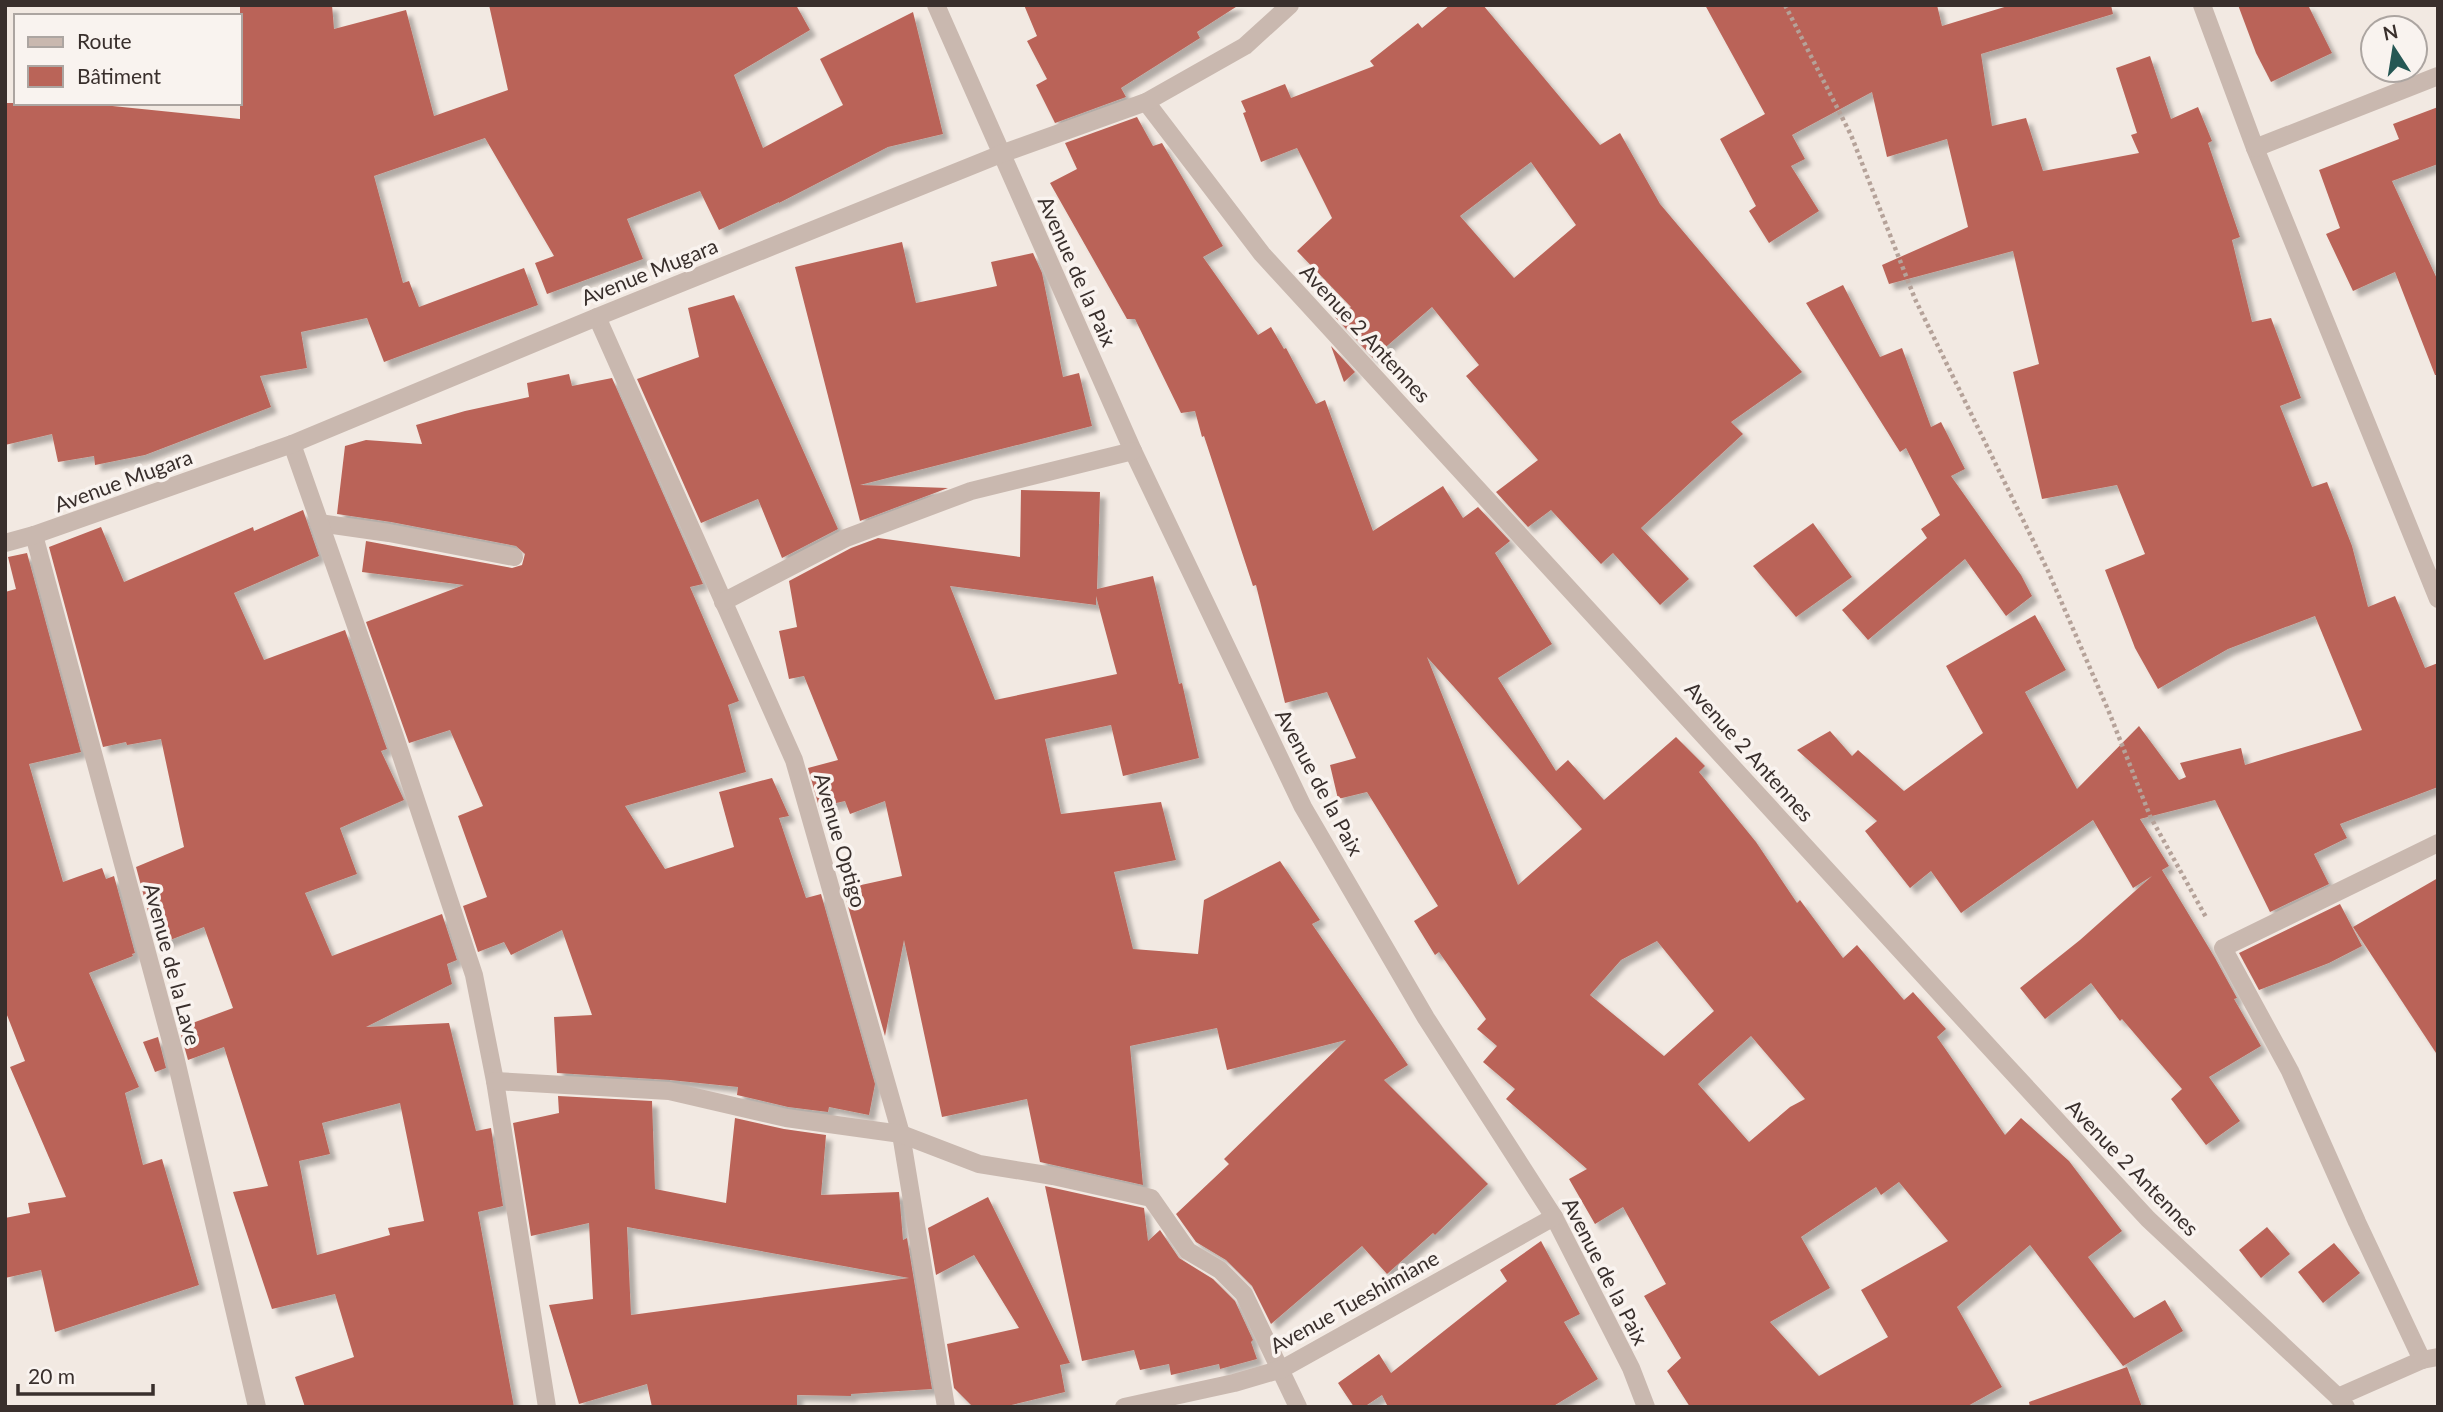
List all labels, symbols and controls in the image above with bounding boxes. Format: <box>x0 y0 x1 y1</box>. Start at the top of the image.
legend <box>14 14 242 105</box>
north arrow <box>2359 14 2429 84</box>
text: N <box>2381 19 2400 45</box>
text: Route <box>77 28 132 53</box>
text: Bâtiment <box>77 63 162 88</box>
street label: Avenue de la Paix <box>1034 192 1123 351</box>
street label: Avenue Mugara <box>577 232 721 310</box>
street label: Avenue 2 Antennes <box>1296 259 1436 407</box>
street label: Avenue Mugara <box>51 443 195 517</box>
street label: Avenue 2 Antennes <box>1681 676 1819 826</box>
street label: Avenue de la Paix <box>1271 705 1369 860</box>
street label: Avenue Optigo <box>810 770 872 910</box>
street label: Avenue de la Lave <box>139 880 207 1048</box>
street label: Avenue 2 Antennes <box>2062 1094 2204 1240</box>
street label: Avenue de la Paix <box>1558 1193 1654 1349</box>
street label: Avenue Tueshimiane <box>1265 1244 1443 1358</box>
scale bar <box>18 1352 152 1396</box>
text: 20 m <box>28 1363 75 1388</box>

